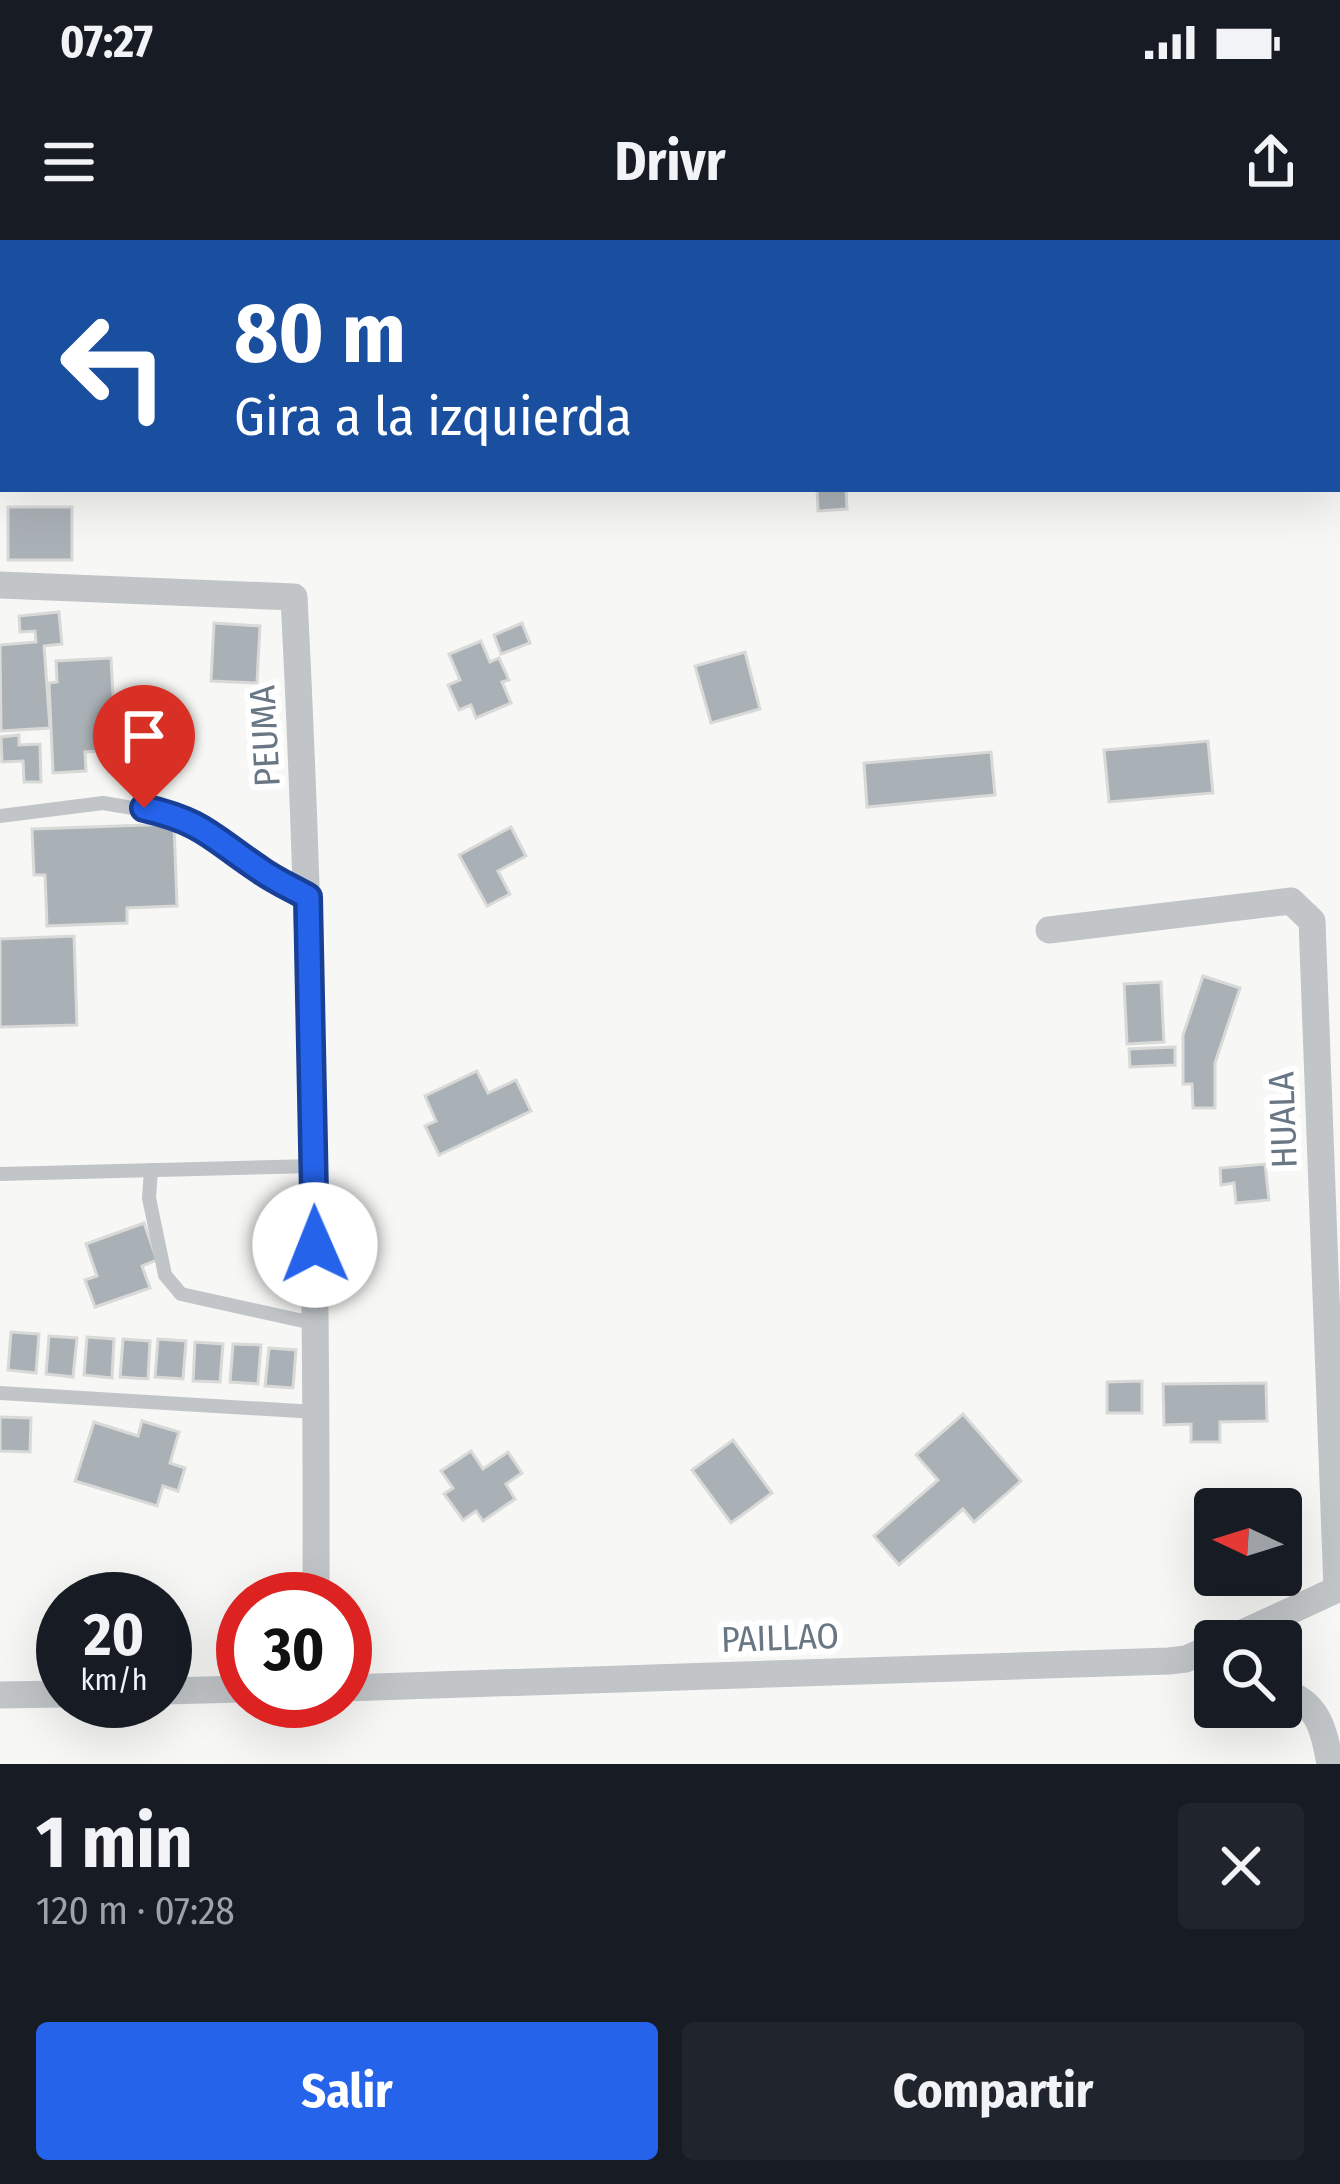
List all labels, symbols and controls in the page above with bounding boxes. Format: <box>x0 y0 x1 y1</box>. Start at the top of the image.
text: 07:27 <box>60 15 153 69</box>
icon: menu <box>36 129 102 195</box>
icon: share <box>1238 129 1304 195</box>
text: Drivr <box>614 130 726 194</box>
text: 80 m <box>234 283 406 384</box>
icon: left <box>36 288 192 444</box>
text: Gira a la izquierda <box>234 385 632 449</box>
street label: PEUMA <box>240 684 290 788</box>
pin <box>93 685 195 808</box>
icon: arrive <box>111 703 177 769</box>
street label: HUALA <box>1259 1071 1307 1169</box>
position arrow <box>252 1182 378 1308</box>
north arrow <box>1194 1488 1302 1596</box>
map controls <box>1194 1488 1302 1728</box>
speed limit sign: 30 <box>216 1572 372 1728</box>
text: 20 <box>84 1599 144 1671</box>
street label: PAILLAO <box>720 1614 840 1662</box>
button: search <box>1194 1620 1302 1728</box>
text: km/h <box>81 1662 147 1698</box>
text: 1 min <box>36 1800 193 1886</box>
button: close <box>1178 1803 1304 1929</box>
text: 120 m · 07:28 <box>36 1888 235 1934</box>
button: Salir <box>36 2022 658 2160</box>
button: Compartir <box>682 2022 1304 2160</box>

